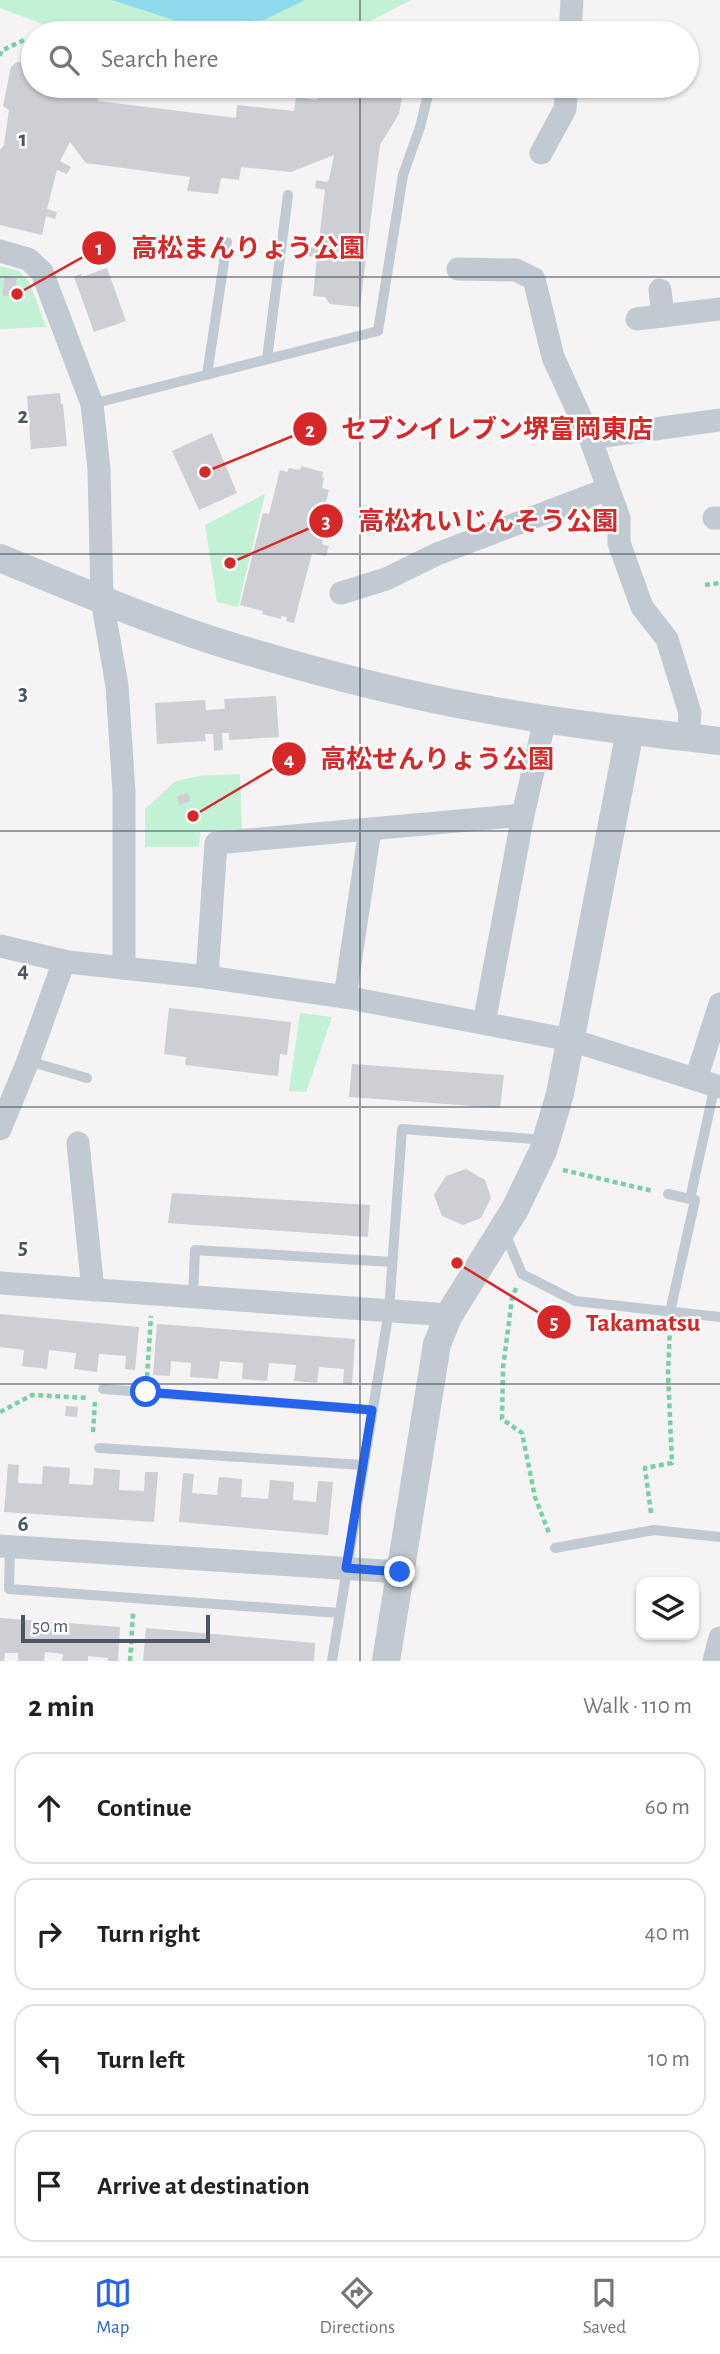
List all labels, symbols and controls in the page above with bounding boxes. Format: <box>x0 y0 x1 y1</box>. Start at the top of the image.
search box <box>21 21 699 98</box>
icon: search <box>45 41 83 79</box>
text: Search here <box>101 46 219 72</box>
text: 1 <box>19 128 27 151</box>
callout: 高松まんりょう公園 <box>82 224 379 271</box>
text: 高松まんりょう公園 <box>131 234 365 262</box>
text: 1 <box>95 238 103 259</box>
text: 2 <box>18 405 29 428</box>
callout: セブンイレブン堺富岡東店 <box>292 406 667 453</box>
text: セブンイレブン堺富岡東店 <box>341 415 653 443</box>
text: 2 <box>305 420 315 441</box>
callout: 高松れいじんそう公園 <box>309 497 632 544</box>
text: 高松れいじんそう公園 <box>358 507 618 535</box>
text: 3 <box>321 511 331 532</box>
text: 3 <box>18 682 28 705</box>
callout: 高松せんりょう公園 <box>271 735 568 782</box>
text: 高松せんりょう公園 <box>320 745 554 773</box>
text: 4 <box>284 749 294 770</box>
text: 4 <box>17 959 29 982</box>
text: 5 <box>18 1236 28 1259</box>
callout: Takamatsu <box>536 1298 714 1345</box>
text: Takamatsu <box>586 1310 701 1336</box>
text: 5 <box>549 1312 559 1333</box>
route start <box>130 1376 161 1407</box>
text: 6 <box>17 1513 29 1536</box>
route end <box>384 1556 415 1587</box>
map controls <box>636 1577 699 1640</box>
button: layers <box>636 1577 699 1640</box>
scale bar <box>21 1612 210 1644</box>
text: 50 m <box>32 1617 68 1636</box>
text: 2 min <box>28 1692 95 1722</box>
text: Walk · 110 m <box>583 1695 692 1718</box>
icon: ahead <box>30 1789 68 1827</box>
text: Continue <box>97 1795 192 1821</box>
text: 60 m <box>645 1796 690 1819</box>
icon: right <box>30 1915 68 1953</box>
text: Turn right <box>97 1921 200 1947</box>
text: 40 m <box>645 1922 690 1945</box>
icon: left <box>30 2041 68 2079</box>
text: Turn left <box>97 2047 185 2073</box>
text: 10 m <box>648 2048 690 2071</box>
icon: arrive <box>30 2167 68 2205</box>
text: Arrive at destination <box>97 2173 310 2199</box>
tab: Map <box>94 2274 132 2339</box>
tab: Directions <box>319 2274 395 2339</box>
tab: Saved <box>583 2274 626 2339</box>

